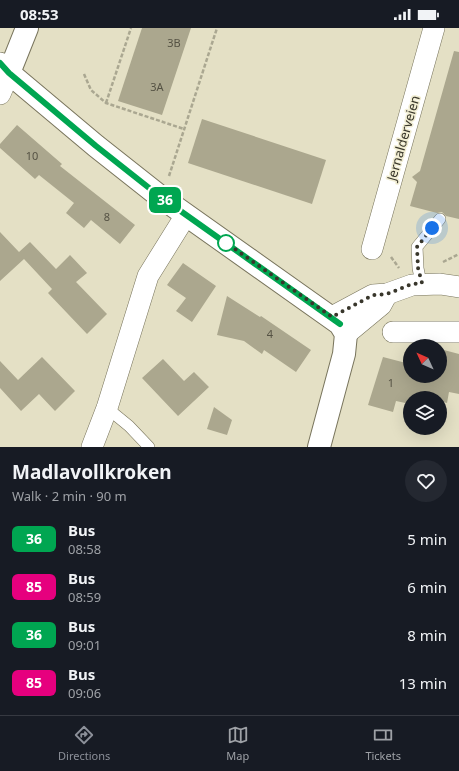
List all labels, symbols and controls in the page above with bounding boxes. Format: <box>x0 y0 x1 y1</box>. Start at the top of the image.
text: 08:53 <box>20 4 59 24</box>
house number: 3B <box>167 35 181 50</box>
house number: 3A <box>150 79 165 94</box>
street label: Jernalderveien <box>382 93 424 185</box>
house number: 10 <box>26 148 38 163</box>
line badge: 36 <box>147 187 183 213</box>
text: 36 <box>157 190 173 209</box>
house number: 8 <box>104 209 110 224</box>
your location <box>422 218 442 238</box>
unlabelled marker <box>217 234 235 252</box>
house number: 4 <box>267 326 274 341</box>
north arrow <box>403 339 447 383</box>
map controls <box>403 339 447 435</box>
house number: 1 <box>388 375 394 390</box>
button: layers <box>403 391 447 435</box>
text: Madlavollkroken <box>12 459 172 485</box>
button: heart <box>405 460 447 502</box>
text: Walk · 2 min · 90 m <box>12 487 127 505</box>
text: Bus <box>68 520 95 540</box>
text: 36 <box>26 529 42 548</box>
text: 5 min <box>407 529 447 549</box>
text: 08:58 <box>68 540 101 558</box>
text: Bus <box>68 568 95 588</box>
text: 85 <box>26 577 42 596</box>
text: 6 min <box>407 577 447 597</box>
text: 08:59 <box>68 588 101 606</box>
text: Bus <box>68 616 95 636</box>
text: 36 <box>26 625 42 644</box>
text: 8 min <box>407 625 447 645</box>
text: 09:01 <box>68 636 101 654</box>
text: Bus <box>68 664 95 684</box>
text: 85 <box>26 673 42 692</box>
text: 13 min <box>399 673 447 693</box>
text: 09:06 <box>68 684 101 702</box>
tab: Directions <box>58 724 110 763</box>
tab: Map <box>226 724 249 763</box>
tab: Tickets <box>365 724 401 763</box>

